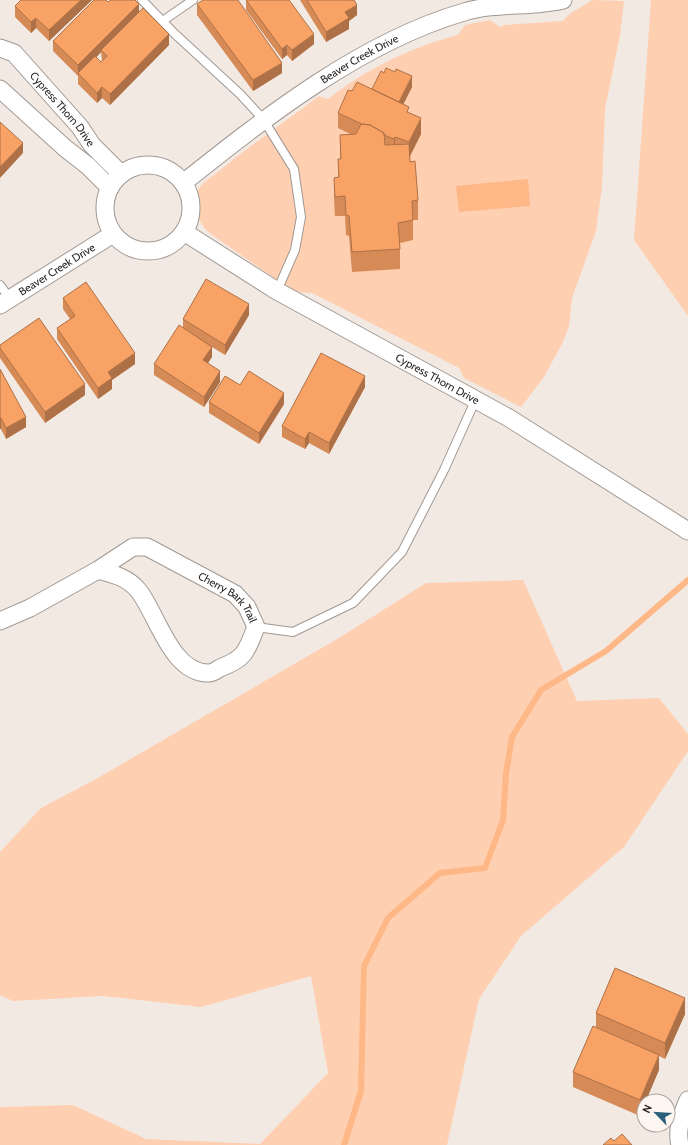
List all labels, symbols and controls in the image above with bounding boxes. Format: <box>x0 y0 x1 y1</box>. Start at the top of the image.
street label: Beaver Creek Drive <box>318 31 401 86</box>
street label: Cypress Thorn Drive <box>27 69 98 149</box>
street label: Beaver Creek Drive <box>16 240 98 299</box>
street label: Cypress Thorn Drive <box>393 350 482 408</box>
street label: Cherry Bark Trail <box>196 569 260 625</box>
north arrow <box>636 1093 676 1133</box>
text: N <box>639 1102 655 1115</box>

